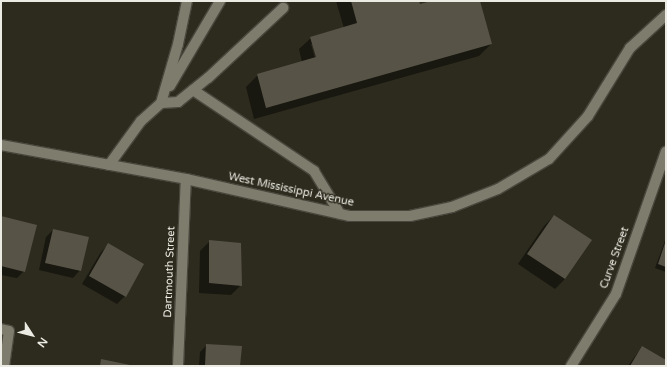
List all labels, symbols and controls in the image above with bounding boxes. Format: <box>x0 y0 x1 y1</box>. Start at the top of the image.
street label: West Mississippi Avenue <box>227 170 355 210</box>
street label: Curve Street <box>598 225 632 291</box>
street label: Dartmouth Street <box>162 226 178 318</box>
north arrow <box>12 315 52 355</box>
text: N <box>34 335 50 350</box>

